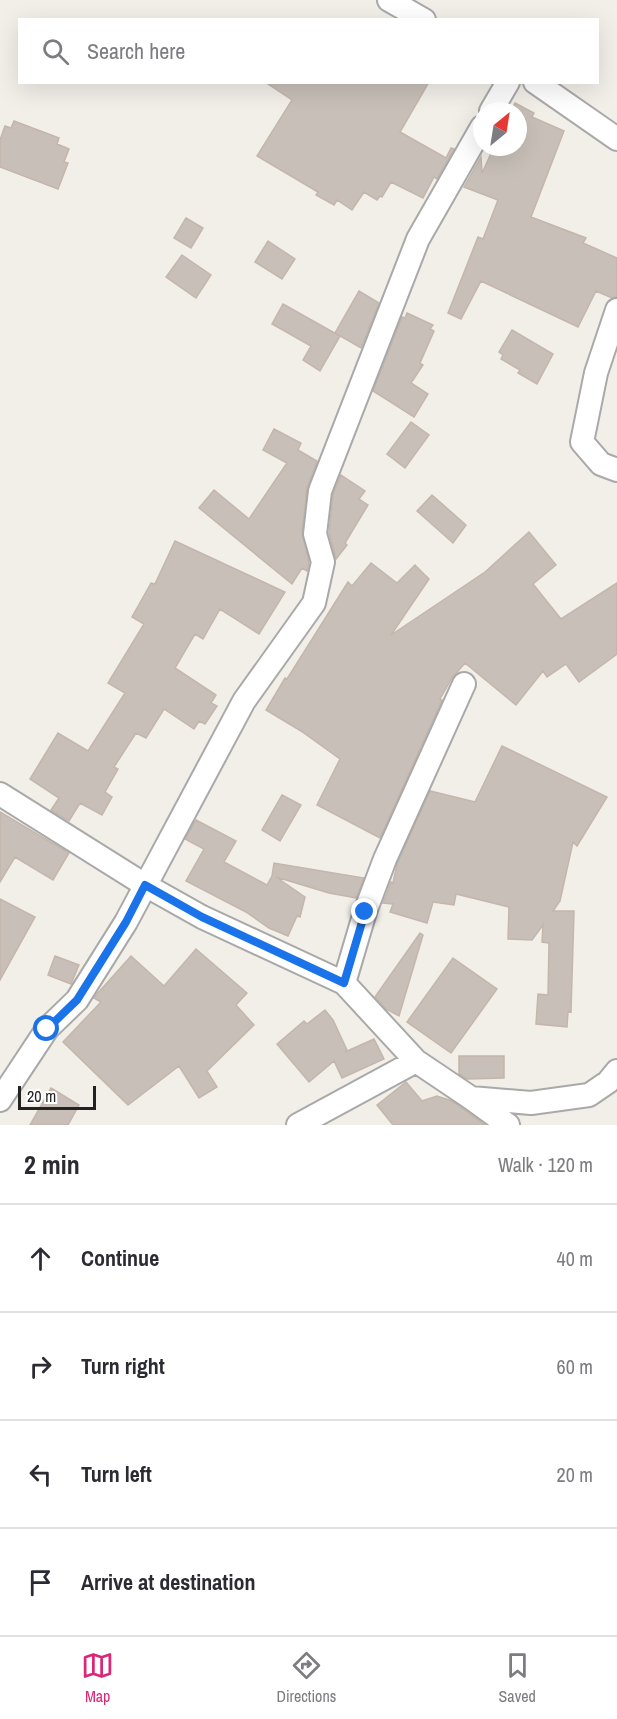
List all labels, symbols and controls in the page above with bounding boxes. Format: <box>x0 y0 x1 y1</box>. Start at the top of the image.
search box <box>18 18 599 84</box>
icon: search <box>39 35 72 68</box>
text: Search here <box>87 36 185 66</box>
north arrow <box>473 102 527 156</box>
route end <box>351 898 377 924</box>
route start <box>33 1015 59 1041</box>
scale bar <box>18 1083 96 1110</box>
text: 20 m <box>27 1085 56 1107</box>
text: 2 min <box>24 1147 80 1182</box>
text: Walk · 120 m <box>498 1151 593 1178</box>
icon: ahead <box>24 1242 57 1275</box>
text: Continue <box>81 1243 159 1273</box>
text: 40 m <box>557 1245 593 1272</box>
icon: right <box>24 1350 57 1383</box>
text: Turn right <box>81 1351 165 1381</box>
text: 60 m <box>557 1353 593 1380</box>
icon: left <box>24 1458 57 1491</box>
text: Turn left <box>81 1459 152 1489</box>
text: 20 m <box>557 1461 593 1488</box>
icon: arrive <box>24 1566 57 1599</box>
text: Arrive at destination <box>81 1567 255 1597</box>
tab: Map <box>81 1649 114 1707</box>
tab: Directions <box>276 1649 336 1707</box>
tab: Saved <box>499 1649 536 1707</box>

